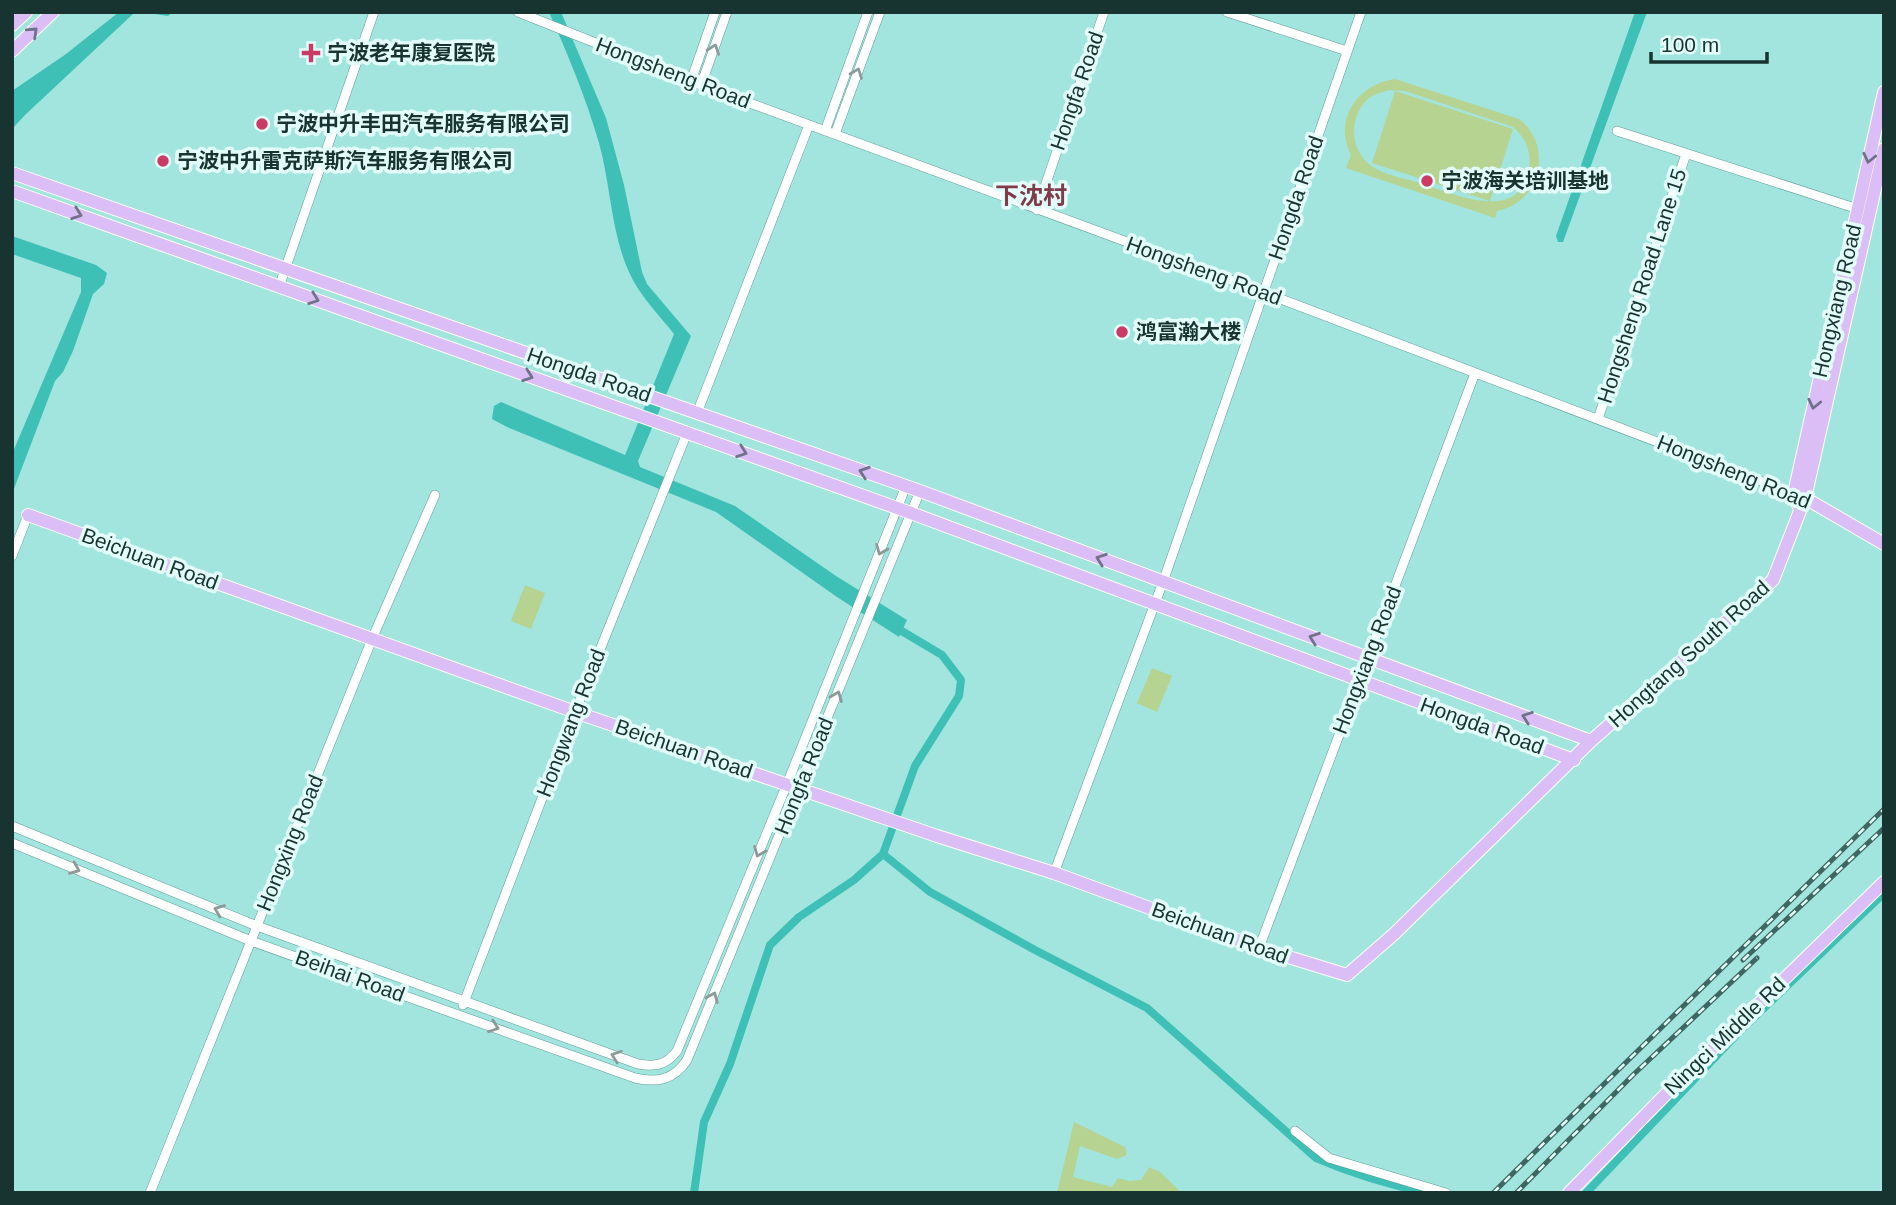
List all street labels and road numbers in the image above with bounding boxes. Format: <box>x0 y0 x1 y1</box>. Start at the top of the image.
street label: Hongfa Road <box>1046 29 1108 153</box>
street label: Hongsheng Road <box>593 33 754 113</box>
street label: Hongda Road <box>1264 133 1327 263</box>
street label: Hongsheng Road Lane 15 <box>1593 166 1690 406</box>
street label: Hongxiang Road <box>1808 222 1865 380</box>
street label: Hongsheng Road <box>1123 232 1285 309</box>
street label: Hongda Road <box>524 343 654 406</box>
street label: Hongsheng Road <box>1654 430 1814 513</box>
street label: Beichuan Road <box>79 523 222 594</box>
street label: Hongtang South Road <box>1604 576 1774 732</box>
street label: Hongxiang Road <box>1328 583 1405 737</box>
street label: Hongwang Road <box>532 646 609 800</box>
street label: Hongda Road <box>1417 693 1547 759</box>
street label: Beichuan Road <box>613 714 756 783</box>
street label: Hongfa Road <box>770 714 837 837</box>
street label: Hongxing Road <box>252 771 327 914</box>
street label: Beichuan Road <box>1149 897 1292 968</box>
street label: Beihai Road <box>292 945 408 1006</box>
street label: Ningci Middle Rd <box>1660 972 1790 1099</box>

